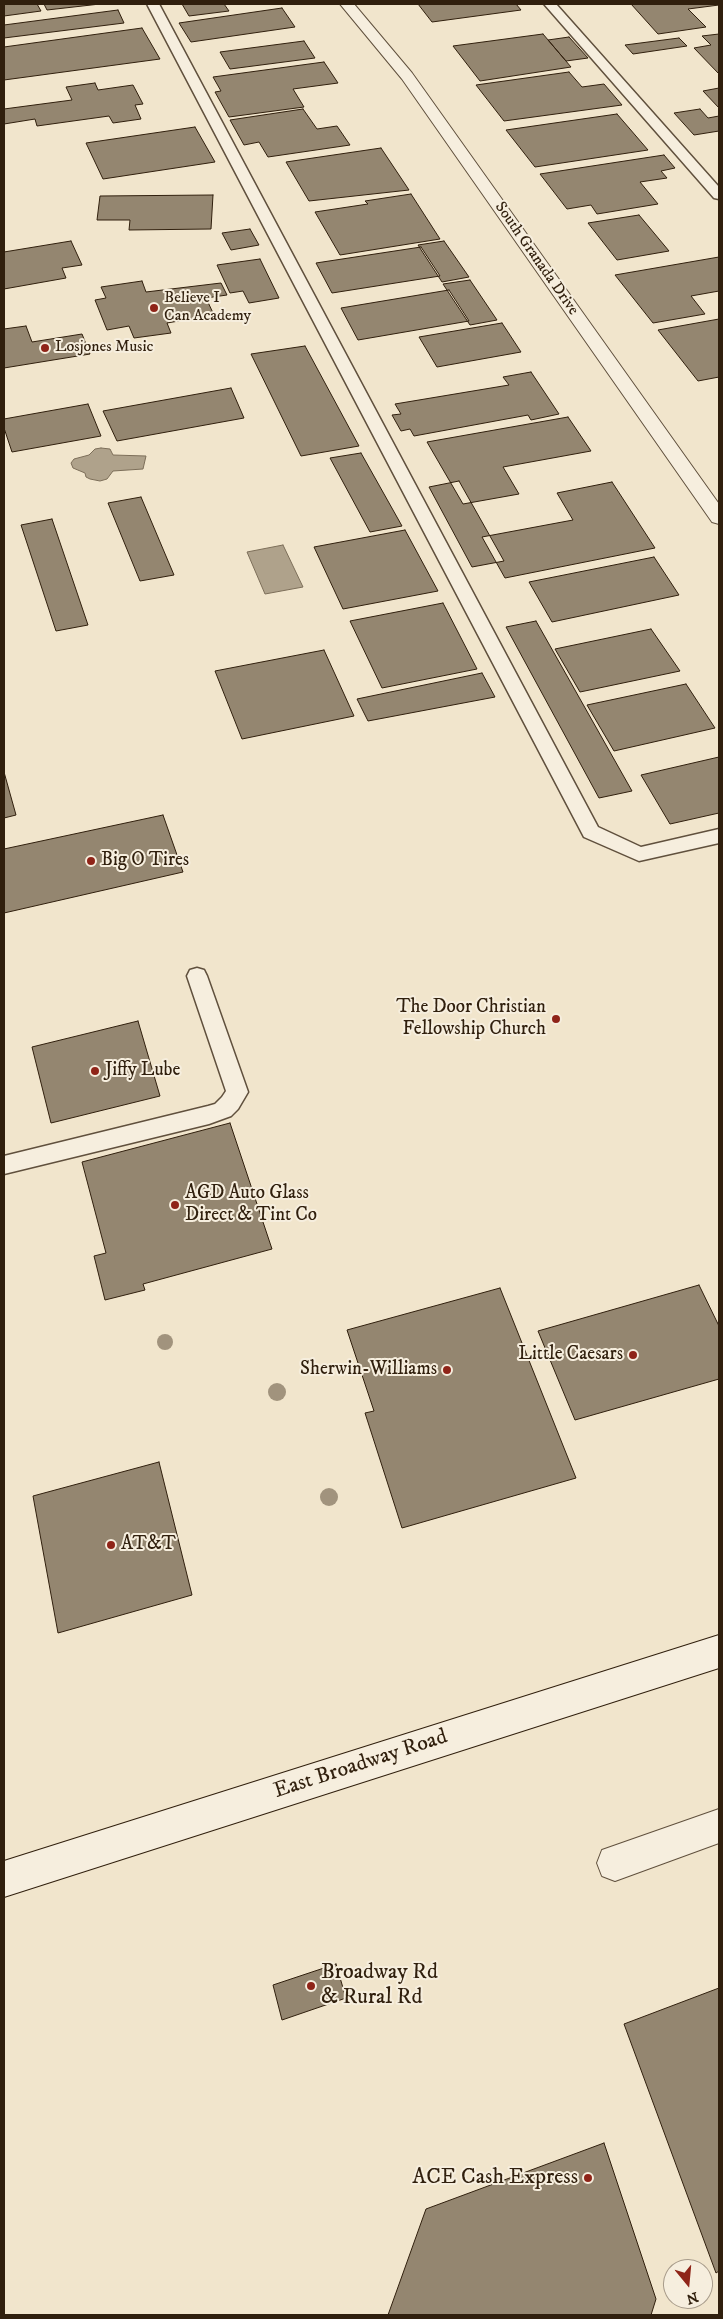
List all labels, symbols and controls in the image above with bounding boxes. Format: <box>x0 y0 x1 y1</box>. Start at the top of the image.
street label: South Granada Drive <box>490 199 582 319</box>
place label: Believe I Can Academy <box>164 289 251 327</box>
marker: Believe I Can Academy <box>148 302 160 314</box>
place label: Losjones Music <box>55 338 153 358</box>
marker: Losjones Music <box>39 342 51 354</box>
place label: Big O Tires <box>101 850 189 872</box>
marker: Big O Tires <box>85 855 97 867</box>
place label: The Door Christian Fellowship Church <box>396 997 546 1041</box>
marker: The Door Christian Fellowship Church <box>550 1013 562 1025</box>
place label: Jiffy Lube <box>105 1060 180 1082</box>
marker: Jiffy Lube <box>89 1065 101 1077</box>
place label: AGD Auto Glass Direct & Tint Co <box>185 1183 317 1227</box>
marker: AGD Auto Glass Direct & Tint Co <box>169 1199 181 1211</box>
place label: Little Caesars <box>518 1344 623 1366</box>
marker: Little Caesars <box>627 1349 639 1361</box>
place label: Sherwin-Williams <box>300 1359 437 1381</box>
marker: Sherwin-Williams <box>441 1364 453 1376</box>
place label: AT&T <box>121 1534 176 1556</box>
marker: AT&T <box>105 1539 117 1551</box>
street label: East Broadway Road <box>271 1724 451 1806</box>
place label: Broadway Rd & Rural Rd <box>321 1960 438 2012</box>
marker: Broadway Rd & Rural Rd <box>305 1980 317 1992</box>
place label: ACE Cash Express <box>412 2165 578 2191</box>
marker: ACE Cash Express <box>582 2172 594 2184</box>
north arrow <box>663 2259 713 2309</box>
text: N <box>684 2287 700 2308</box>

